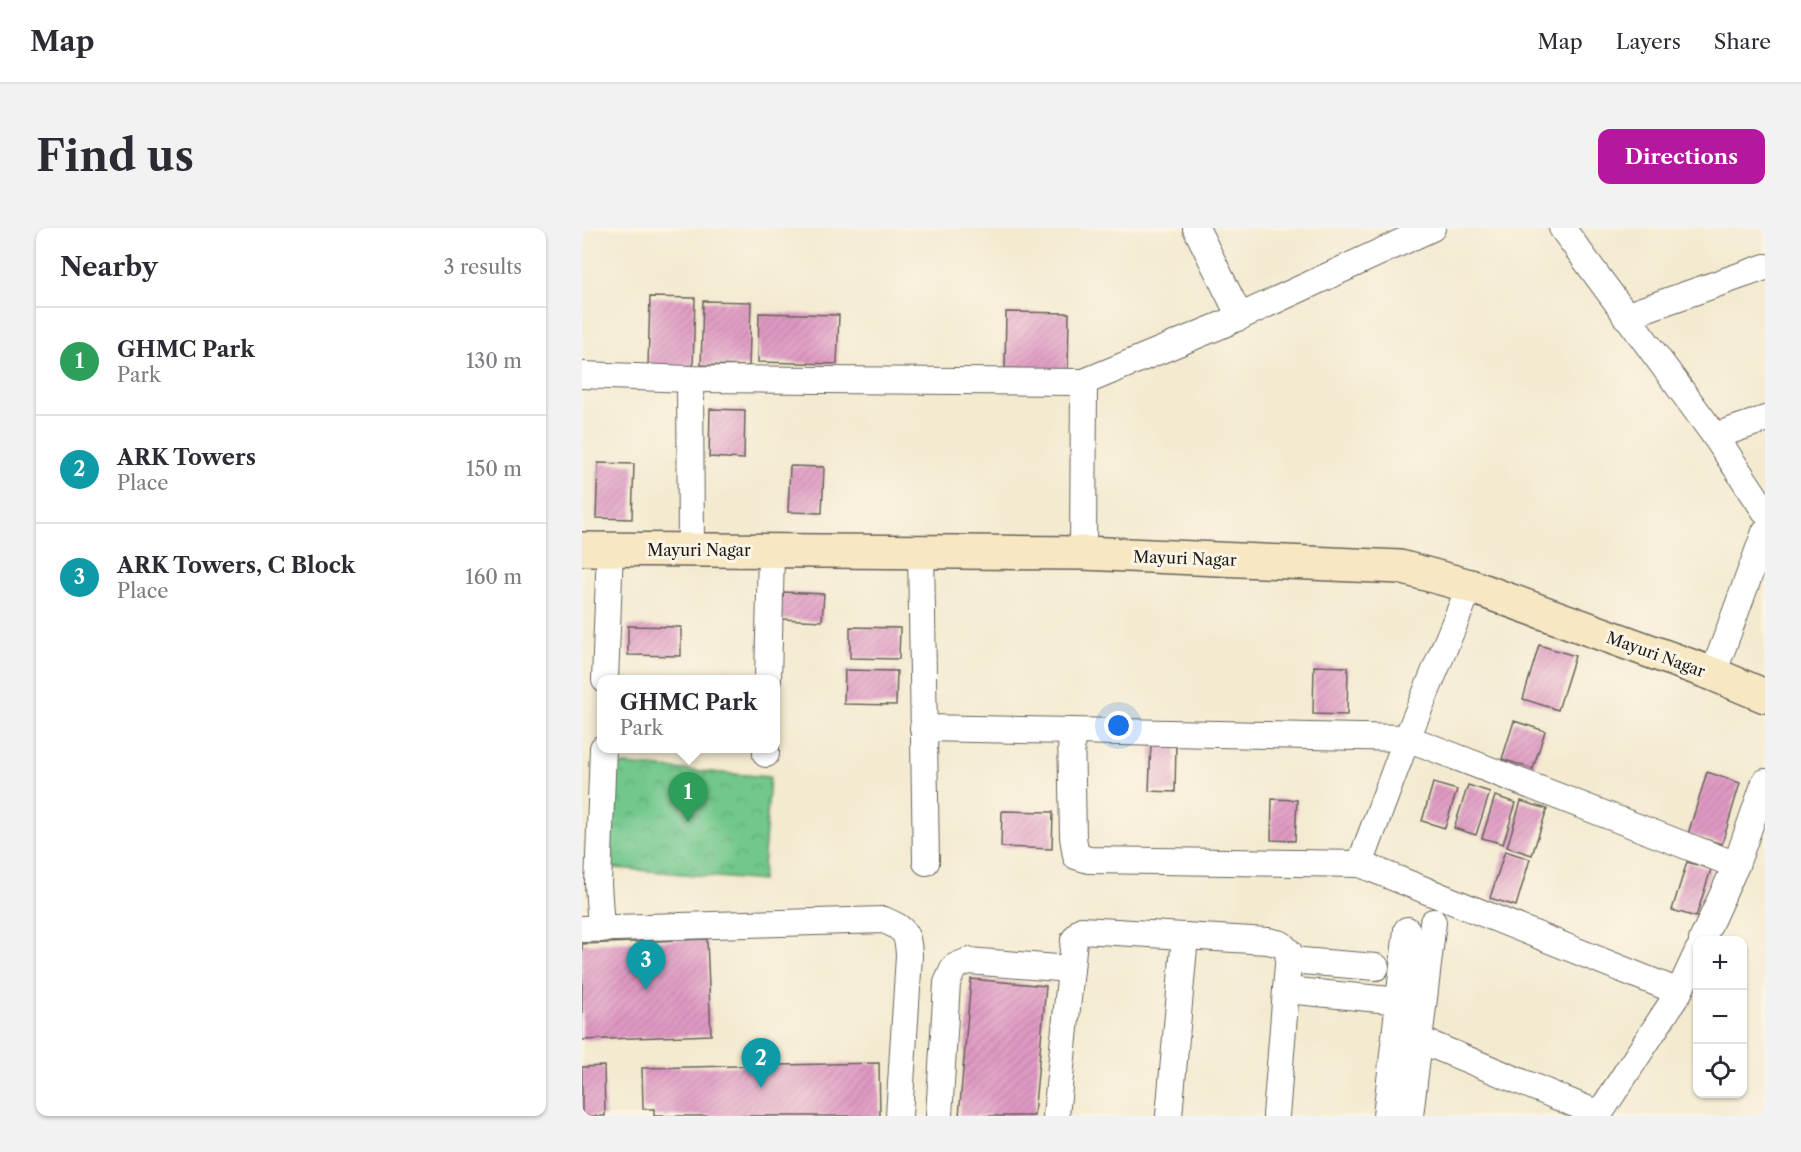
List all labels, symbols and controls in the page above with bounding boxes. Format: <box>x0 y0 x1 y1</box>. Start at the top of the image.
text: Map <box>30 24 94 58</box>
text: Map <box>1538 29 1583 54</box>
text: Layers <box>1616 29 1681 54</box>
text: Share <box>1714 29 1771 54</box>
button: Directions <box>1598 129 1765 184</box>
text: Find us <box>36 130 194 182</box>
text: Nearby <box>60 251 158 283</box>
text: 3 results <box>444 255 522 279</box>
text: GHMC Park <box>117 336 255 363</box>
text: 1 <box>75 349 84 373</box>
text: 130 m <box>466 349 522 373</box>
text: Park <box>117 363 160 387</box>
text: ARK Towers <box>117 444 256 471</box>
text: 2 <box>74 457 85 481</box>
text: 150 m <box>466 457 522 481</box>
text: Place <box>117 471 168 495</box>
street label: Mayuri Nagar <box>647 540 751 560</box>
street label: Mayuri Nagar <box>1133 546 1237 570</box>
text: ARK Towers, C Block <box>117 552 355 579</box>
text: 3 <box>74 565 85 589</box>
text: 160 m <box>465 565 522 589</box>
text: Place <box>117 579 168 603</box>
street label: Mayuri Nagar <box>1604 627 1708 681</box>
popup <box>597 675 780 753</box>
text: GHMC Park <box>620 689 757 716</box>
your location <box>1104 711 1133 740</box>
text: Park <box>620 716 663 740</box>
pin: 1 <box>668 772 708 822</box>
map controls <box>1693 936 1747 1098</box>
button: + <box>1693 936 1747 990</box>
pin: 3 <box>626 940 666 990</box>
button: − <box>1693 990 1747 1044</box>
pin: 2 <box>742 1038 780 1088</box>
button: locate <box>1693 1044 1747 1098</box>

